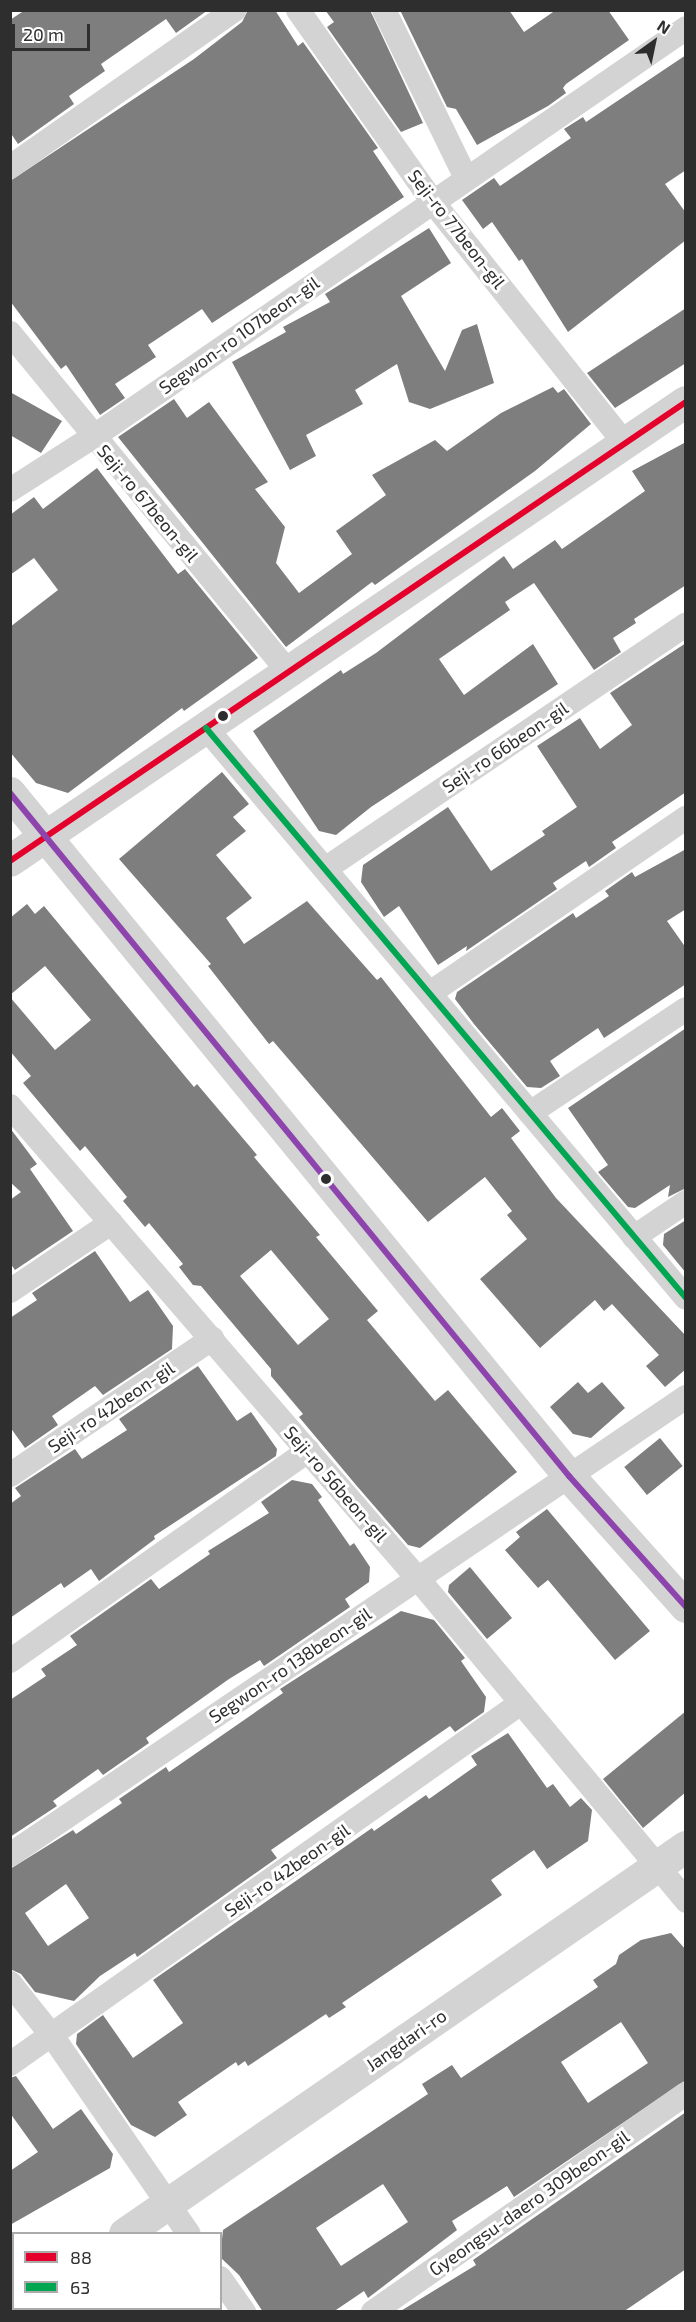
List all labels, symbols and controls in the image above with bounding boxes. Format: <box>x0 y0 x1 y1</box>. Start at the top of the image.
scale bar <box>15 12 93 50</box>
north arrow <box>624 12 684 72</box>
text: N <box>654 15 674 38</box>
text: 20 m <box>23 23 64 45</box>
street label: Seji-ro 77beon-gil <box>404 165 510 293</box>
street label: Segwon-ro 107beon-gil <box>155 272 323 398</box>
street label: Seji-ro 67beon-gil <box>93 440 203 566</box>
street label: Seji-ro 66beon-gil <box>438 697 572 797</box>
unlabelled marker <box>217 710 229 722</box>
unlabelled marker <box>320 1173 332 1185</box>
street label: Seji-ro 42beon-gil <box>44 1357 178 1457</box>
street label: Seji-ro 56beon-gil <box>280 1422 392 1546</box>
street label: Segwon-ro 138beon-gil <box>205 1603 375 1727</box>
street label: Seji-ro 42beon-gil <box>220 1819 354 1921</box>
street label: Jangdari-ro <box>361 2004 451 2076</box>
street label: Gyeongsu-daero 309beon-gil <box>425 2126 633 2280</box>
legend <box>12 2232 222 2310</box>
text: 88 <box>70 2246 92 2268</box>
text: 63 <box>70 2276 90 2298</box>

